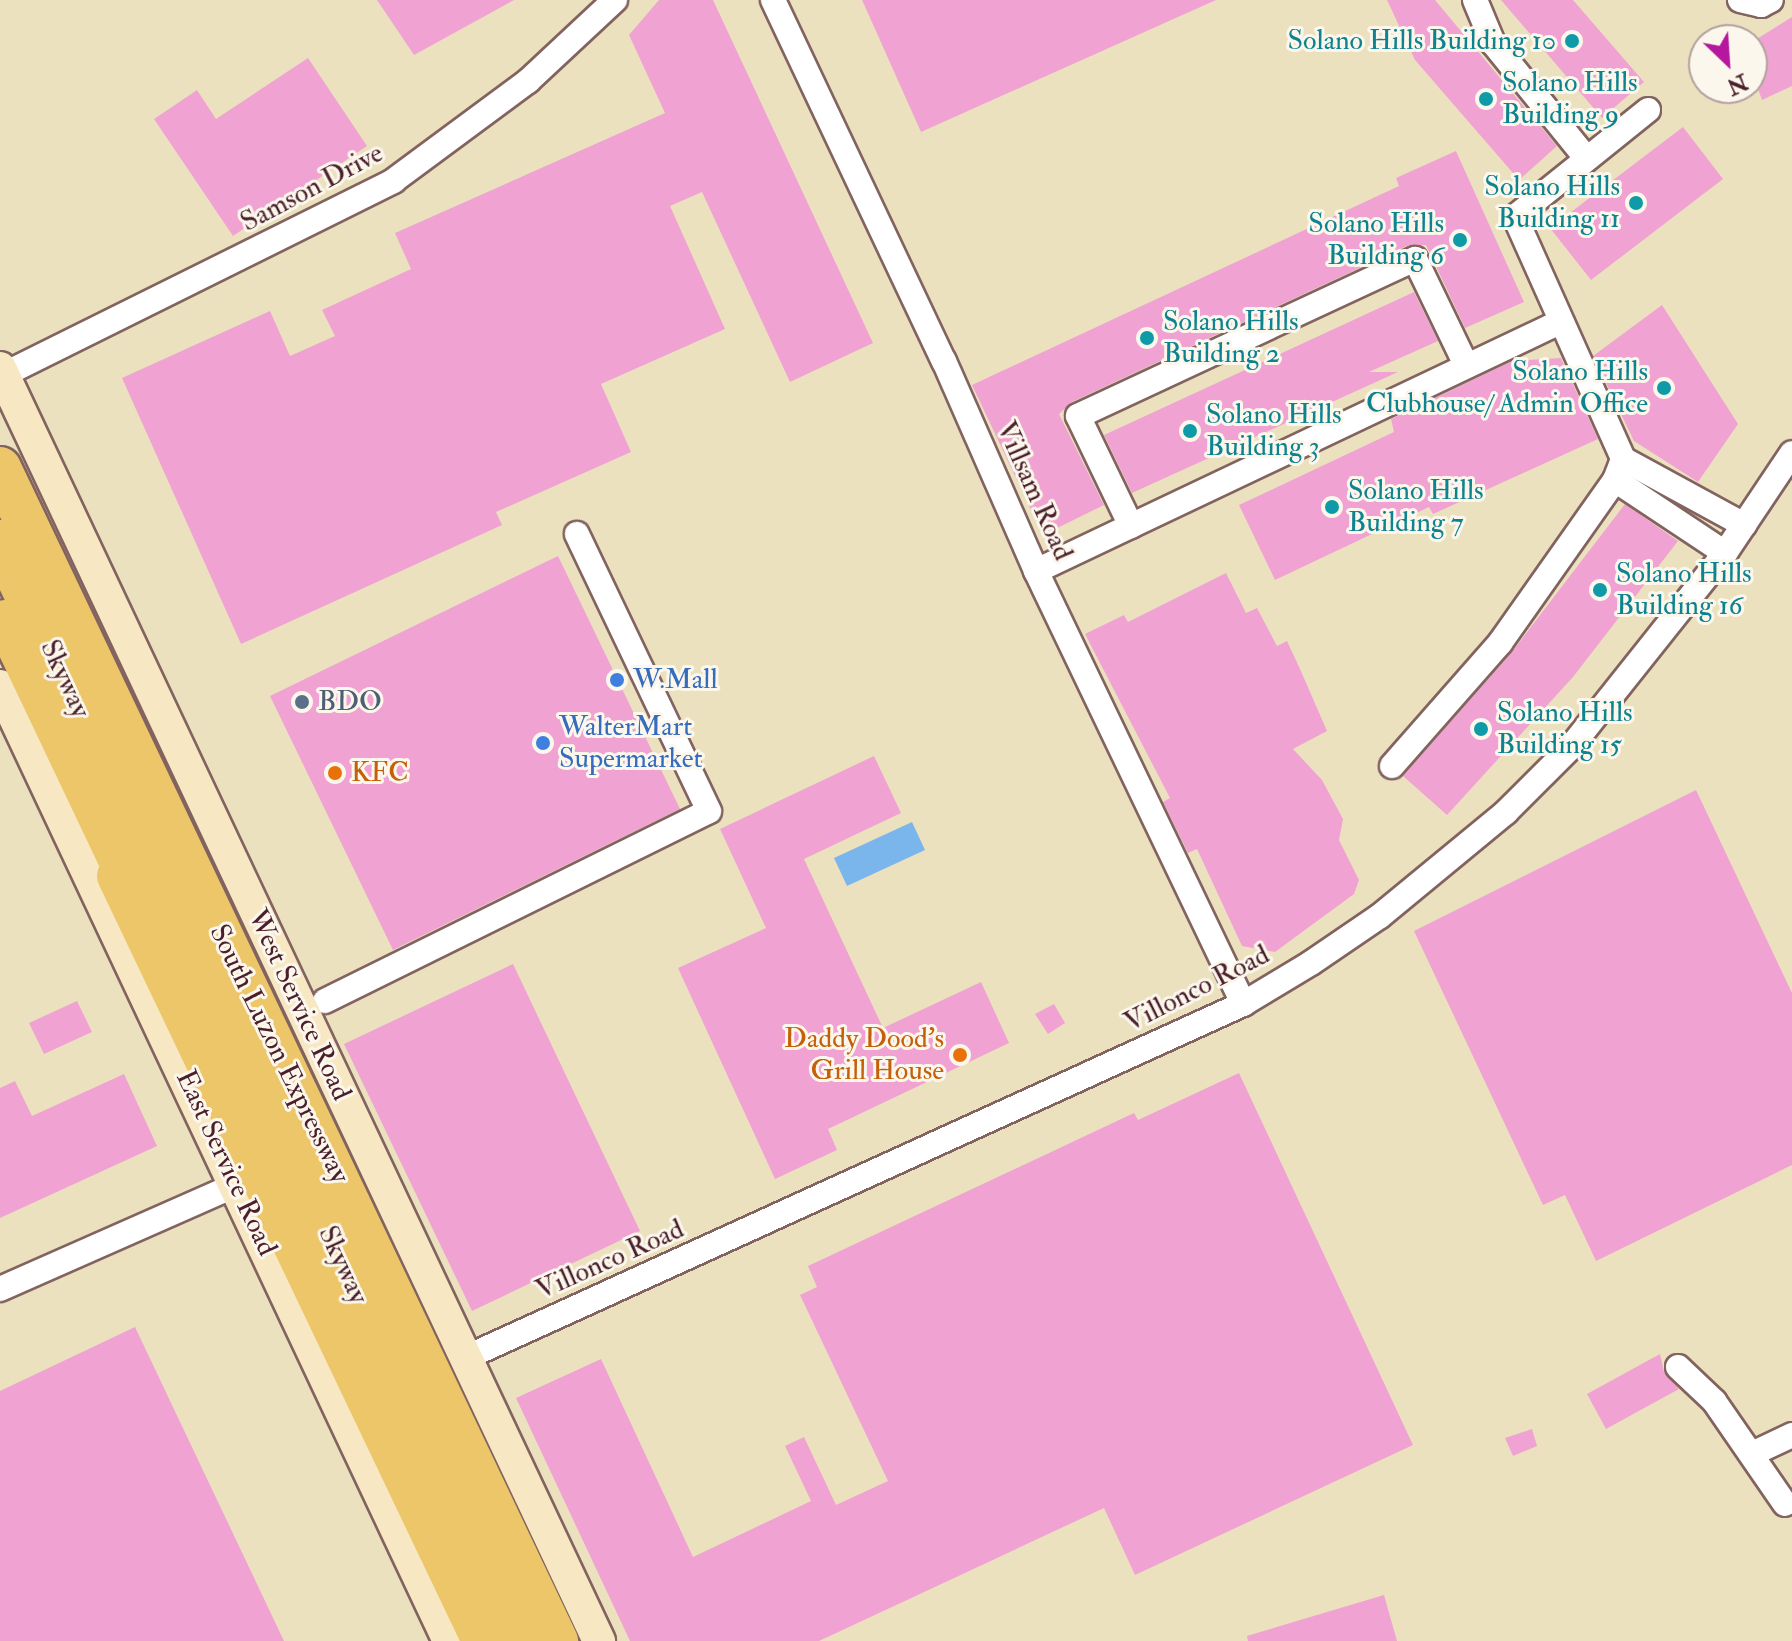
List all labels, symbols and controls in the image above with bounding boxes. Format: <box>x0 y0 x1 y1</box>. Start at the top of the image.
place label: Solano Hills Building 10 <box>1288 24 1556 58</box>
north arrow <box>1688 24 1768 104</box>
marker: Solano Hills Building 10 <box>1563 32 1581 50</box>
place label: Solano Hills Building 9 <box>1502 66 1638 132</box>
text: N <box>1722 67 1752 101</box>
marker: Solano Hills Building 9 <box>1477 90 1495 108</box>
street label: Samson Drive <box>235 136 389 240</box>
place label: Solano Hills Building 11 <box>1484 170 1620 236</box>
marker: Solano Hills Building 11 <box>1627 194 1645 212</box>
place label: Solano Hills Building 6 <box>1308 207 1444 273</box>
marker: Solano Hills Building 6 <box>1451 231 1469 249</box>
place label: Solano Hills Building 2 <box>1163 305 1299 371</box>
marker: Solano Hills Building 2 <box>1138 329 1156 347</box>
place label: Solano Hills Clubhouse/ Admin Office <box>1366 355 1648 421</box>
marker: Solano Hills Clubhouse/ Admin Office <box>1655 379 1673 397</box>
place label: Solano Hills Building 3 <box>1206 398 1342 464</box>
street label: Villsam Road <box>988 416 1080 566</box>
marker: Solano Hills Building 3 <box>1181 422 1199 440</box>
place label: Solano Hills Building 7 <box>1348 474 1484 540</box>
marker: Solano Hills Building 7 <box>1323 498 1341 516</box>
place label: Solano Hills Building 16 <box>1616 557 1752 623</box>
marker: Solano Hills Building 16 <box>1591 581 1609 599</box>
street label: Skyway <box>32 635 98 723</box>
place label: W.Mall <box>633 663 718 697</box>
marker: W.Mall <box>608 671 626 689</box>
place label: BDO <box>318 685 382 719</box>
marker: BDO <box>293 693 311 711</box>
place label: Solano Hills Building 15 <box>1497 696 1633 762</box>
place label: WalterMart Supermarket <box>559 710 703 776</box>
marker: Solano Hills Building 15 <box>1472 720 1490 738</box>
marker: WalterMart Supermarket <box>534 734 552 752</box>
place label: KFC <box>351 756 409 790</box>
marker: KFC <box>326 764 344 782</box>
street label: West Service Road <box>240 904 358 1106</box>
street label: South Luzon Expressway <box>202 919 356 1189</box>
street label: Villonco Road <box>1119 938 1275 1040</box>
place label: Daddy Dood’s Grill House <box>784 1022 944 1088</box>
marker: Daddy Dood’s Grill House <box>951 1046 969 1064</box>
street label: East Service Road <box>168 1065 284 1261</box>
street label: Villonco Road <box>531 1212 689 1308</box>
street label: Skyway <box>310 1221 376 1309</box>

